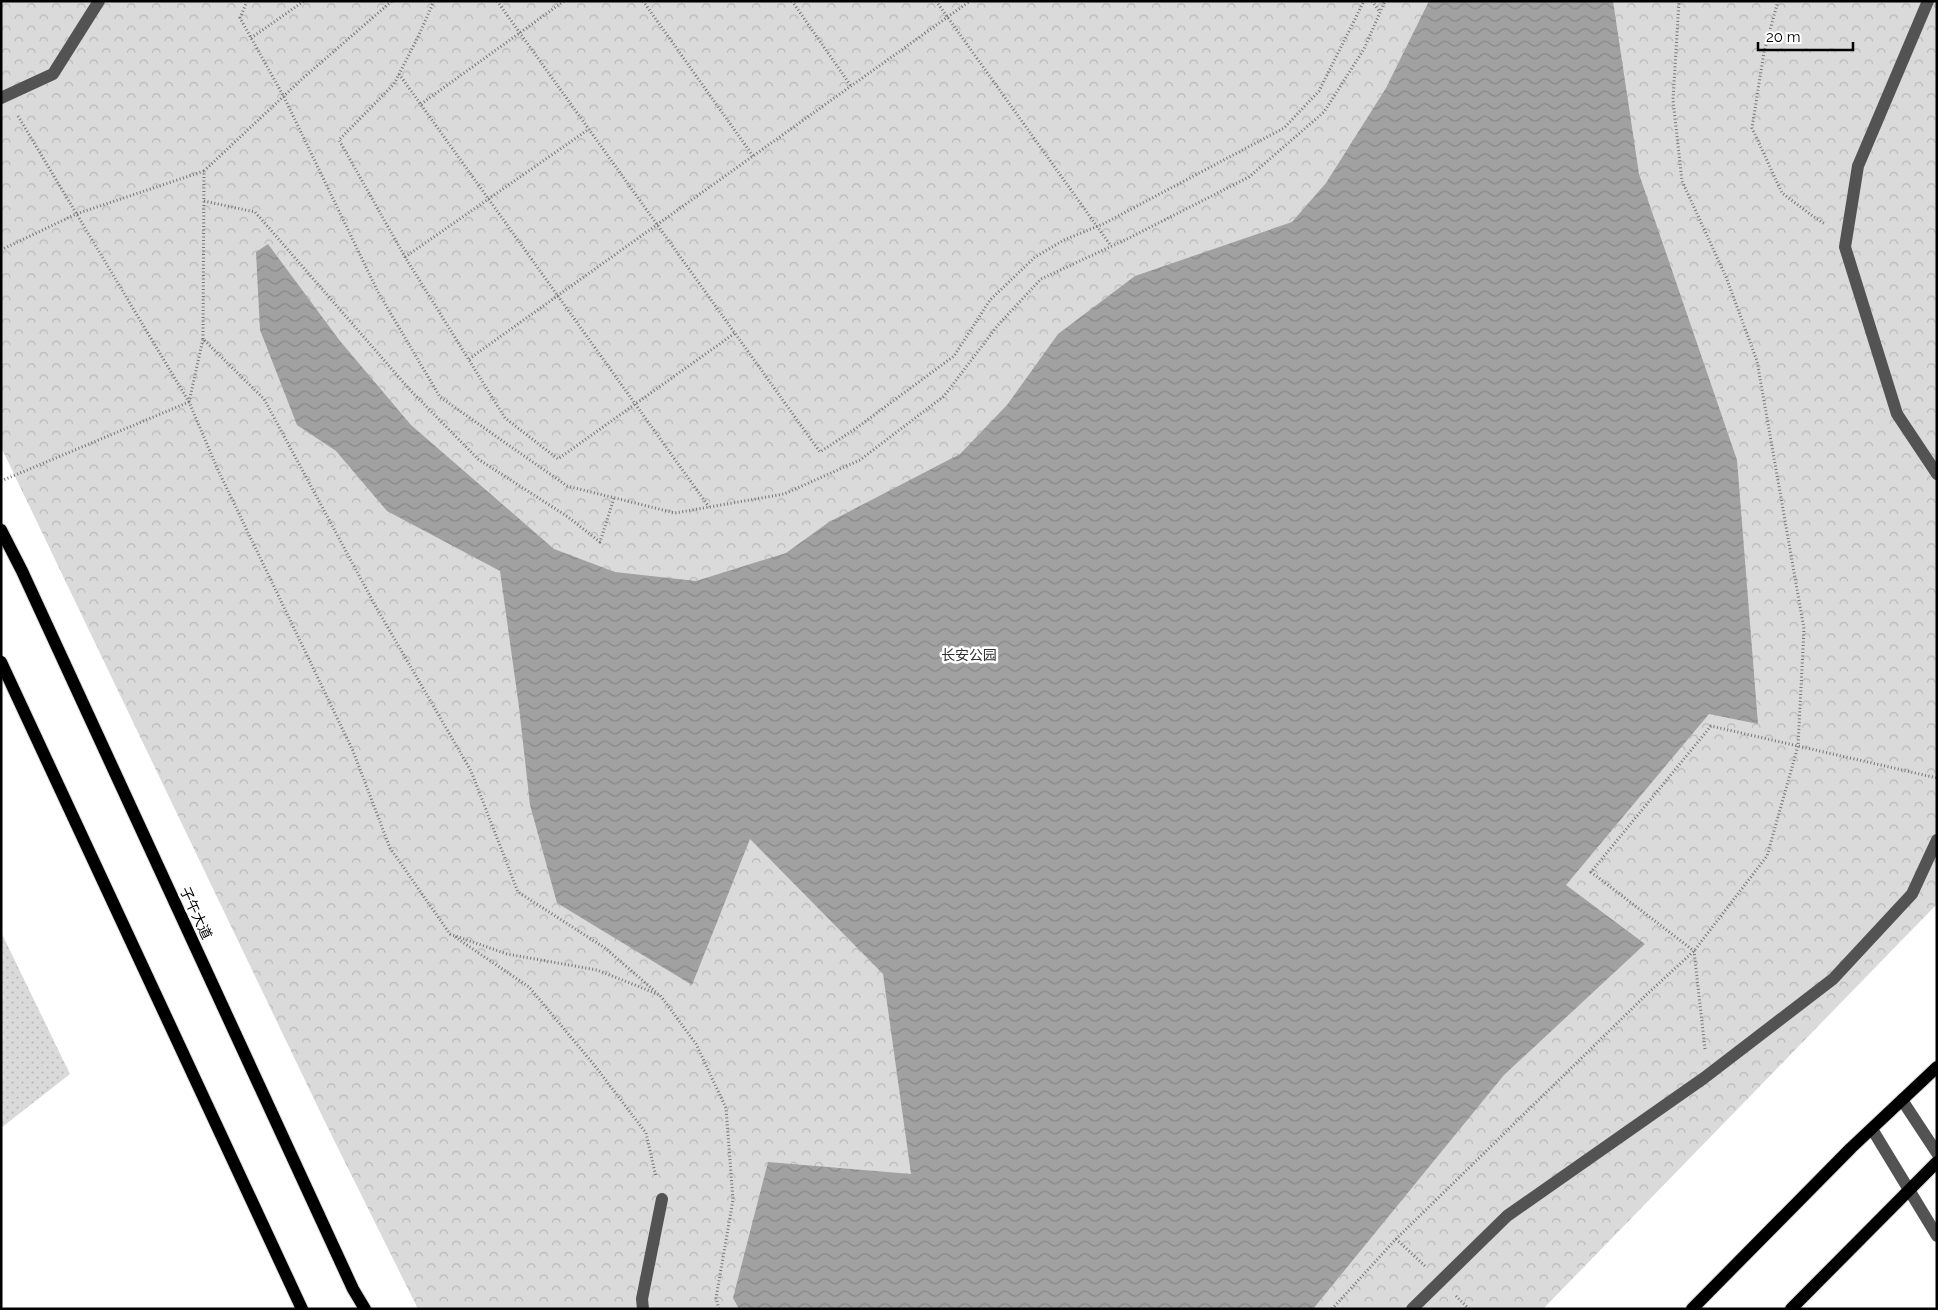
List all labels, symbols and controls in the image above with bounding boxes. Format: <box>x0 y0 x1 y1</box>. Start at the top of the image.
scale bar <box>1758 20 1853 52</box>
text: 20 m <box>1766 28 1801 46</box>
park label: 长安公园 <box>941 647 997 663</box>
street label: 子午大道 <box>177 884 215 942</box>

